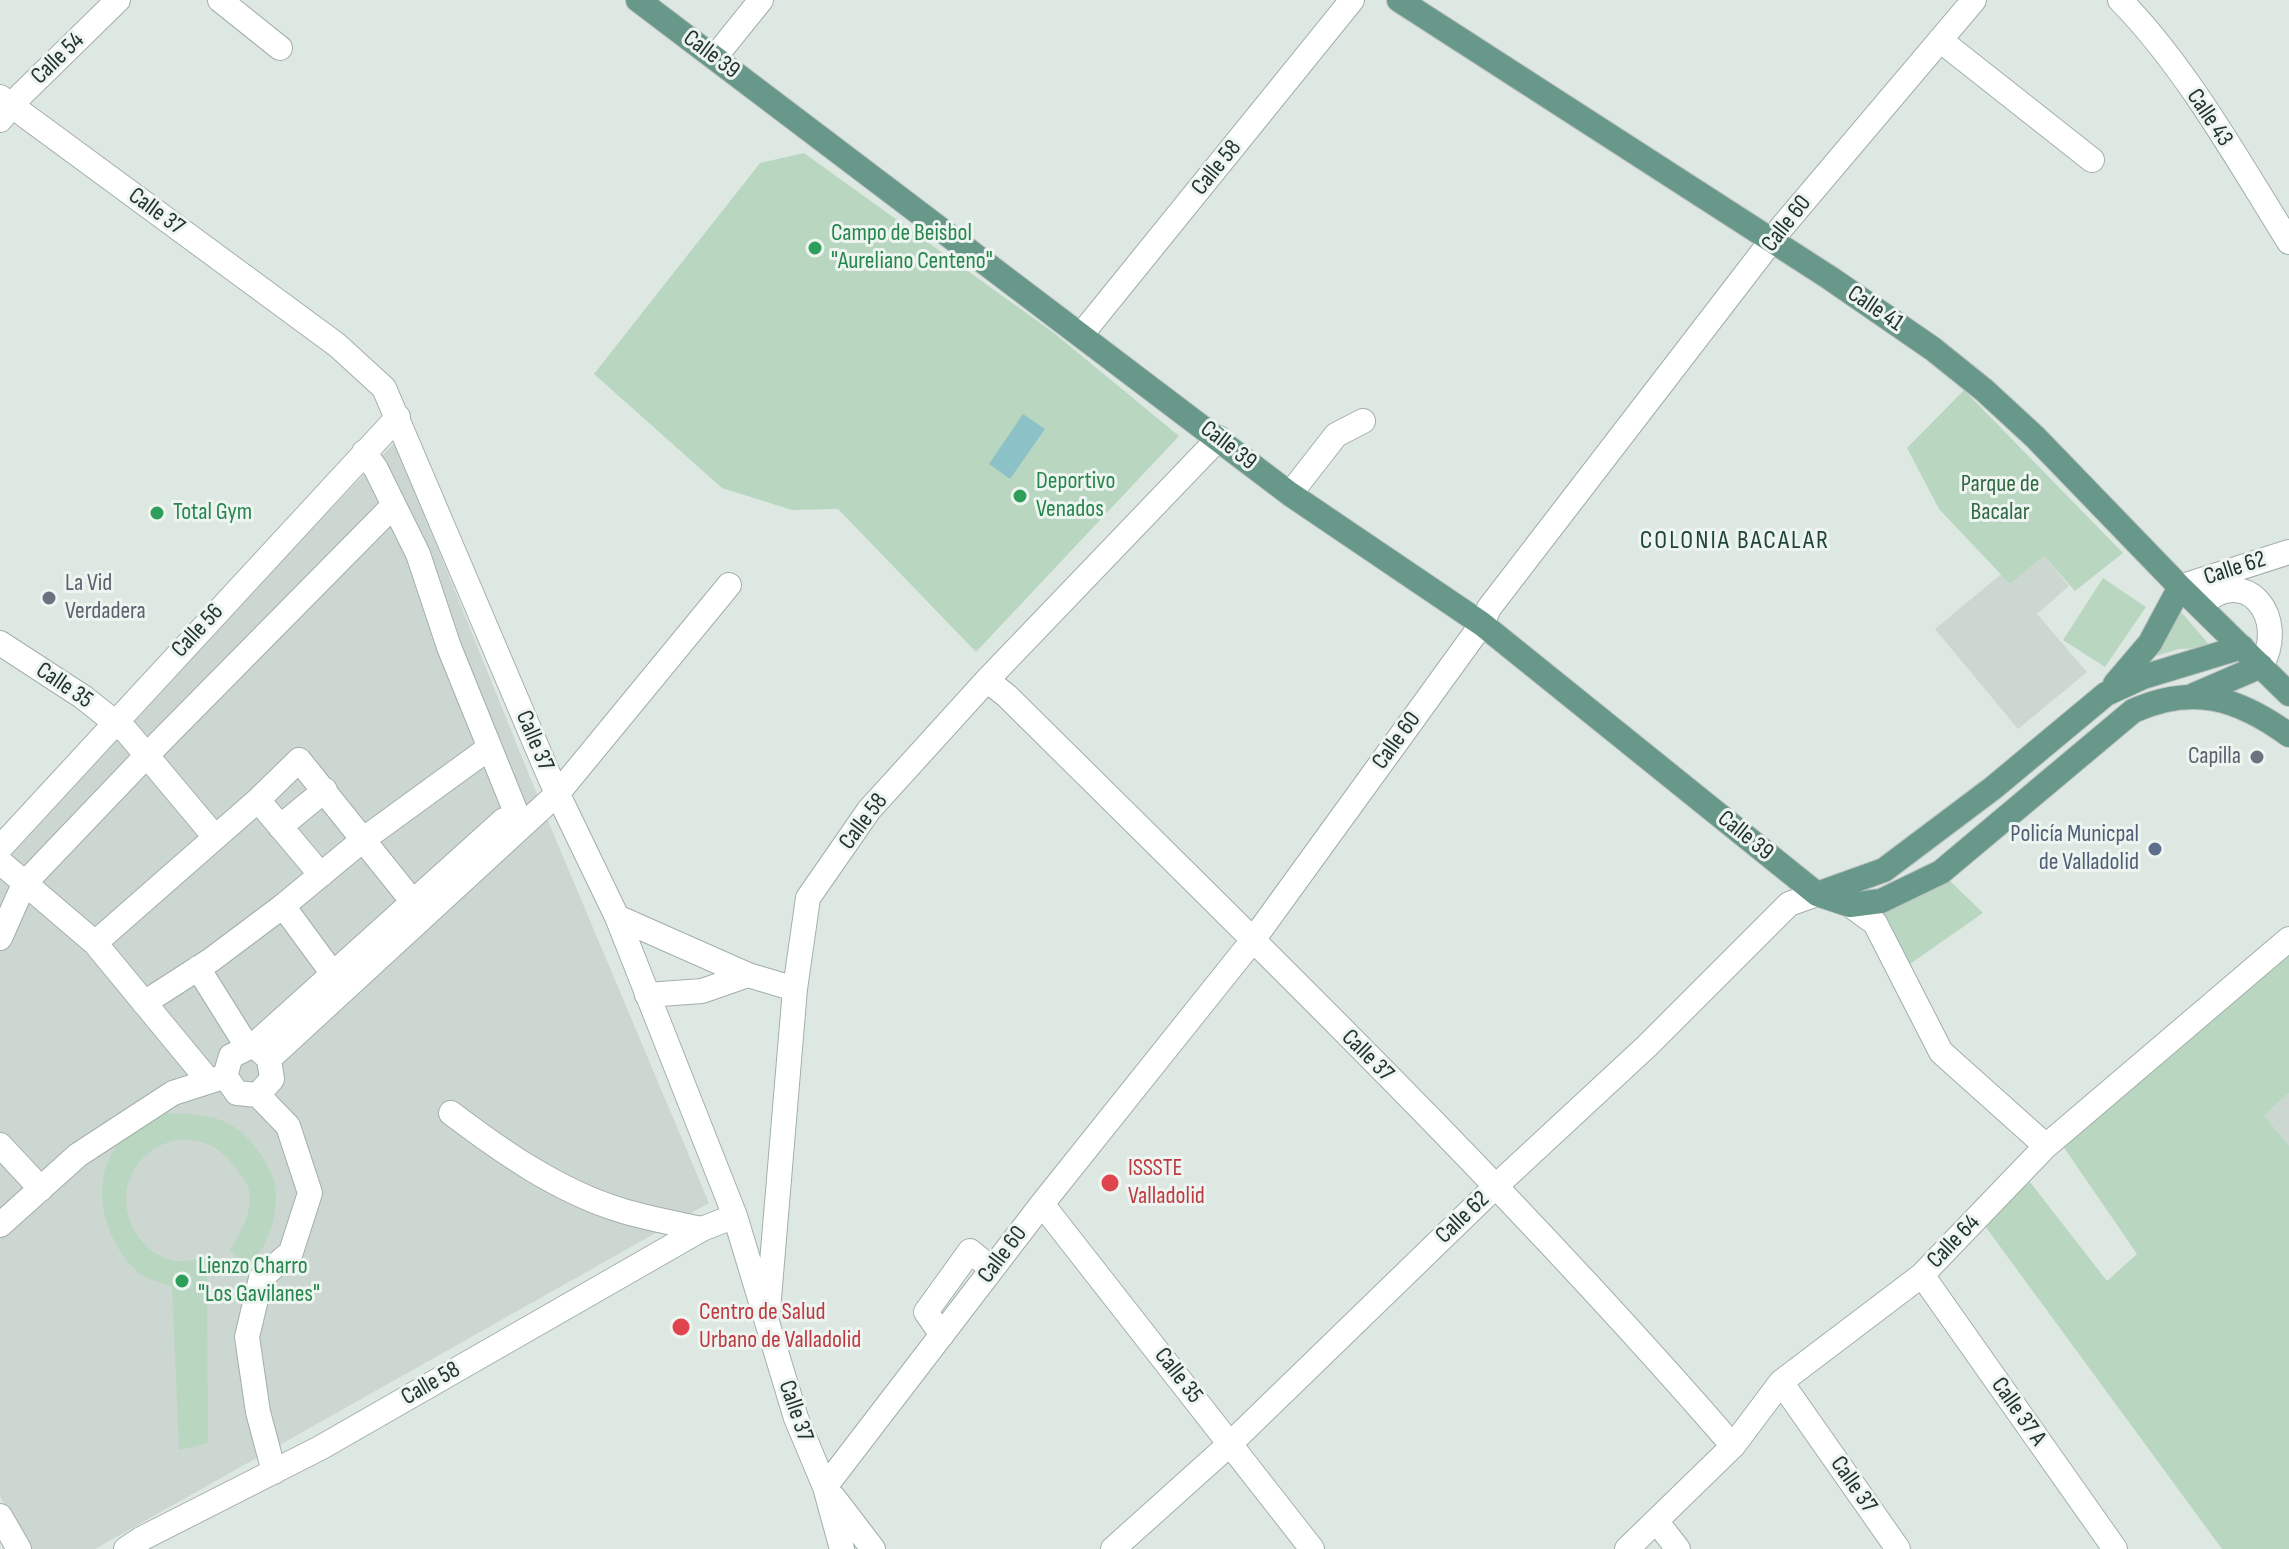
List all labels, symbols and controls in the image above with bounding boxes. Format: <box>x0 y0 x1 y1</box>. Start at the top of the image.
street label: Calle 39 <box>677 24 745 86</box>
street label: Calle 54 <box>25 27 91 91</box>
street label: Calle 43 <box>2179 84 2239 152</box>
street label: Calle 58 <box>1186 134 1248 202</box>
street label: Calle 37 <box>122 182 190 242</box>
street label: Calle 60 <box>1756 190 1818 258</box>
place label: Campo de Beisbol "Aureliano Centeno" <box>831 220 993 276</box>
marker: Campo de Beisbol "Aureliano Centeno" <box>806 239 824 257</box>
street label: Calle 41 <box>1842 280 1908 338</box>
street label: Calle 39 <box>1194 415 1262 477</box>
place label: Deportivo Venados <box>1036 468 1115 524</box>
park label: Parque de Bacalar <box>1961 471 2039 527</box>
marker: Deportivo Venados <box>1011 487 1029 505</box>
place label: Total Gym <box>173 499 252 527</box>
marker: Total Gym <box>148 504 166 522</box>
district label: COLONIA BACALAR <box>1640 525 1830 557</box>
street label: Calle 62 <box>2200 545 2270 593</box>
place label: La Vid Verdadera <box>65 570 146 626</box>
marker: La Vid Verdadera <box>40 589 58 607</box>
street label: Calle 56 <box>166 598 230 664</box>
street label: Calle 35 <box>30 657 98 715</box>
street label: Calle 37 <box>509 707 559 775</box>
street label: Calle 60 <box>1367 707 1427 775</box>
place label: Capilla <box>2188 743 2241 771</box>
marker: Capilla <box>2248 748 2266 766</box>
street label: Calle 58 <box>834 788 894 856</box>
street label: Calle 39 <box>1711 805 1779 867</box>
place label: Policía Municpal de Valladolid <box>2010 821 2139 877</box>
marker: Policía Municpal de Valladolid <box>2146 840 2164 858</box>
street label: Calle 37 <box>1335 1024 1399 1088</box>
place label: ISSSTE Valladolid <box>1128 1155 1205 1211</box>
marker: ISSSTE Valladolid <box>1099 1172 1121 1194</box>
street label: Calle 62 <box>1430 1186 1496 1250</box>
street label: Calle 64 <box>1921 1209 1987 1275</box>
street label: Calle 60 <box>972 1221 1034 1289</box>
place label: Lienzo Charro "Los Gavilanes" <box>198 1253 320 1309</box>
marker: Lienzo Charro "Los Gavilanes" <box>173 1272 191 1290</box>
place label: Centro de Salud Urbano de Valladolid <box>699 1299 861 1355</box>
marker: Centro de Salud Urbano de Valladolid <box>670 1316 692 1338</box>
street label: Calle 35 <box>1147 1342 1209 1410</box>
street label: Calle 58 <box>397 1356 465 1412</box>
street label: Calle 37 A <box>1984 1372 2052 1452</box>
street label: Calle 37 <box>771 1377 819 1445</box>
street label: Calle 37 <box>1823 1451 1883 1519</box>

